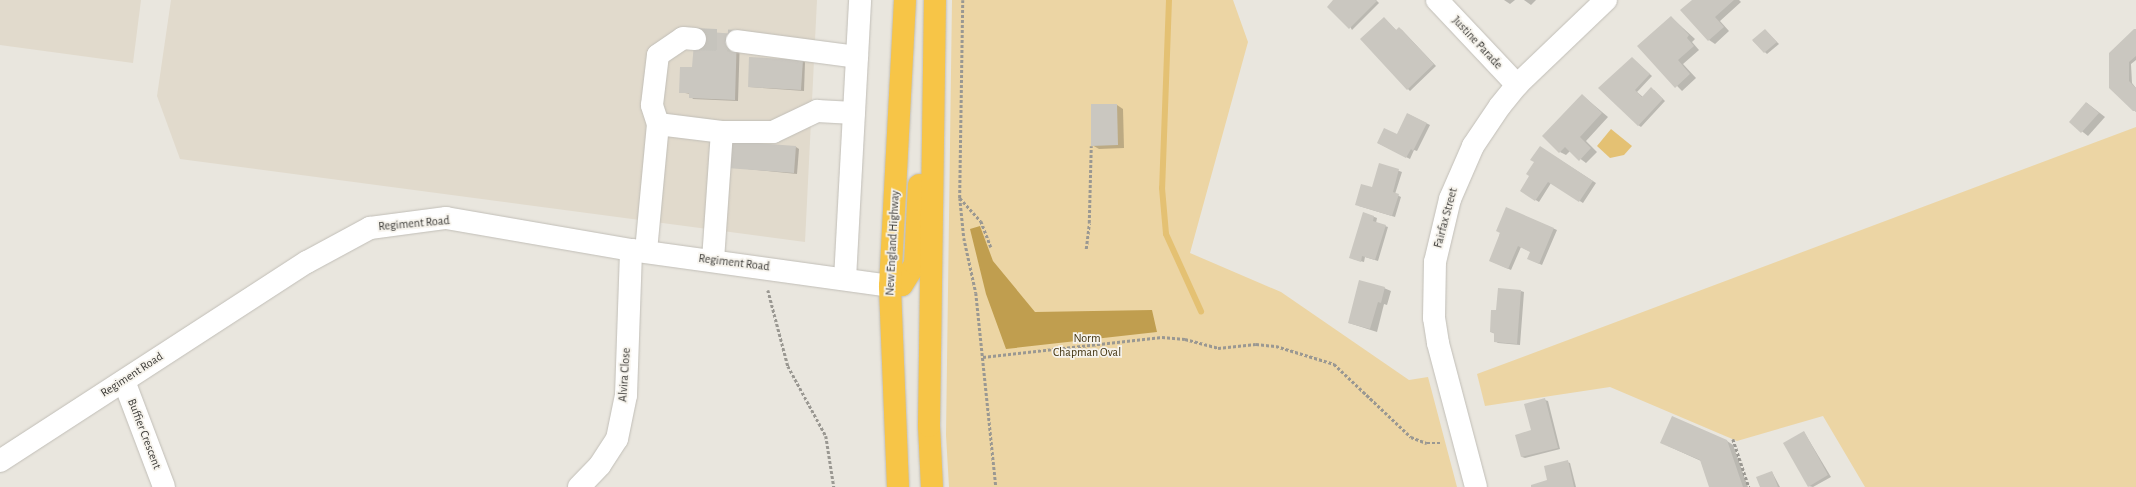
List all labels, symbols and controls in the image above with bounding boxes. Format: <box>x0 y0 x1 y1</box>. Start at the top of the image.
street label: Justine Parade <box>1449 14 1505 72</box>
street label: Fairfax Street <box>1431 186 1461 250</box>
street label: New England Highway <box>883 190 903 296</box>
street label: Regiment Road <box>378 214 450 234</box>
street label: Regiment Road <box>698 252 770 274</box>
park label: Norm Chapman Oval <box>1053 332 1121 360</box>
street label: Alvira Close <box>616 347 634 403</box>
street label: Regiment Road <box>98 350 166 400</box>
street label: Buffier Crescent <box>124 397 164 471</box>

